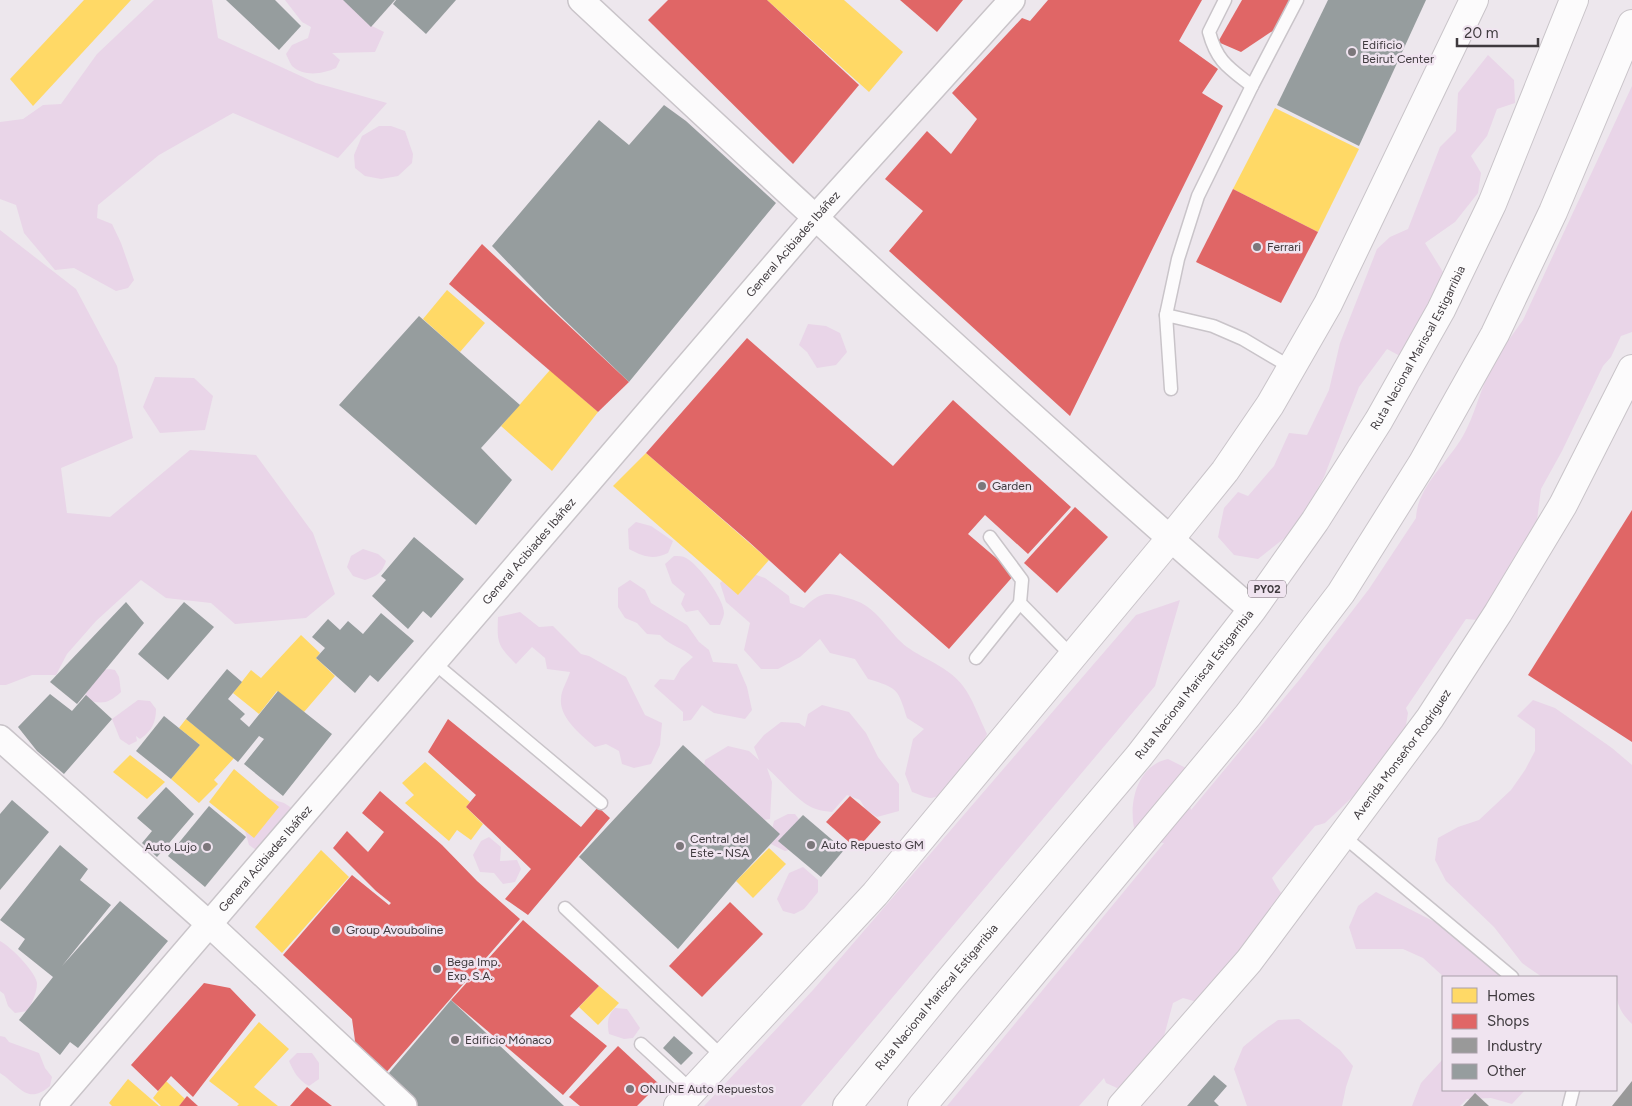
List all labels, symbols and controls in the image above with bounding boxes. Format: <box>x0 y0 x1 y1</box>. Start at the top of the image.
scale bar <box>1457 15 1538 47</box>
text: 20 m <box>1464 24 1498 42</box>
place label: Edificio Beirut Center <box>1362 38 1434 66</box>
marker: Edificio Beirut Center <box>1346 46 1358 58</box>
street label: General Acibiades Ibáñez <box>743 188 843 300</box>
place label: Ferrari <box>1267 240 1301 254</box>
marker: Ferrari <box>1251 241 1263 253</box>
street label: Ruta Nacional Mariscal Estigarribia <box>1367 264 1468 433</box>
place label: Garden <box>992 479 1032 493</box>
marker: Garden <box>976 480 988 492</box>
street label: General Acibiades Ibáñez <box>479 495 579 607</box>
road number: PY02 <box>1248 580 1286 598</box>
street label: Ruta Nacional Mariscal Estigarribia <box>1132 607 1256 762</box>
street label: Avenida Monseñor Rodríguez <box>1350 686 1454 822</box>
street label: General Acibiades Ibáñez <box>216 802 315 915</box>
place label: Central del Este - NSA <box>690 832 749 860</box>
place label: Auto Repuesto GM <box>821 838 924 852</box>
marker: Auto Repuesto GM <box>805 839 817 851</box>
place label: Auto Lujo <box>145 840 197 854</box>
marker: Central del Este - NSA <box>674 840 686 852</box>
marker: Auto Lujo <box>201 841 213 853</box>
street label: Ruta Nacional Mariscal Estigarribia <box>872 921 1001 1073</box>
place label: Group Avouboline <box>346 923 444 937</box>
marker: Group Avouboline <box>330 924 342 936</box>
place label: Bega Imp. Exp. S.A. <box>447 955 500 983</box>
marker: Bega Imp. Exp. S.A. <box>431 963 443 975</box>
legend <box>1442 976 1617 1091</box>
text: Homes <box>1487 987 1535 1005</box>
text: Shops <box>1487 1012 1529 1030</box>
place label: Edificio Mónaco <box>465 1033 552 1047</box>
marker: Edificio Mónaco <box>449 1034 461 1046</box>
text: Industry <box>1487 1037 1542 1055</box>
text: Other <box>1487 1062 1526 1080</box>
place label: ONLINE Auto Repuestos <box>640 1082 774 1096</box>
marker: ONLINE Auto Repuestos <box>624 1083 636 1095</box>

